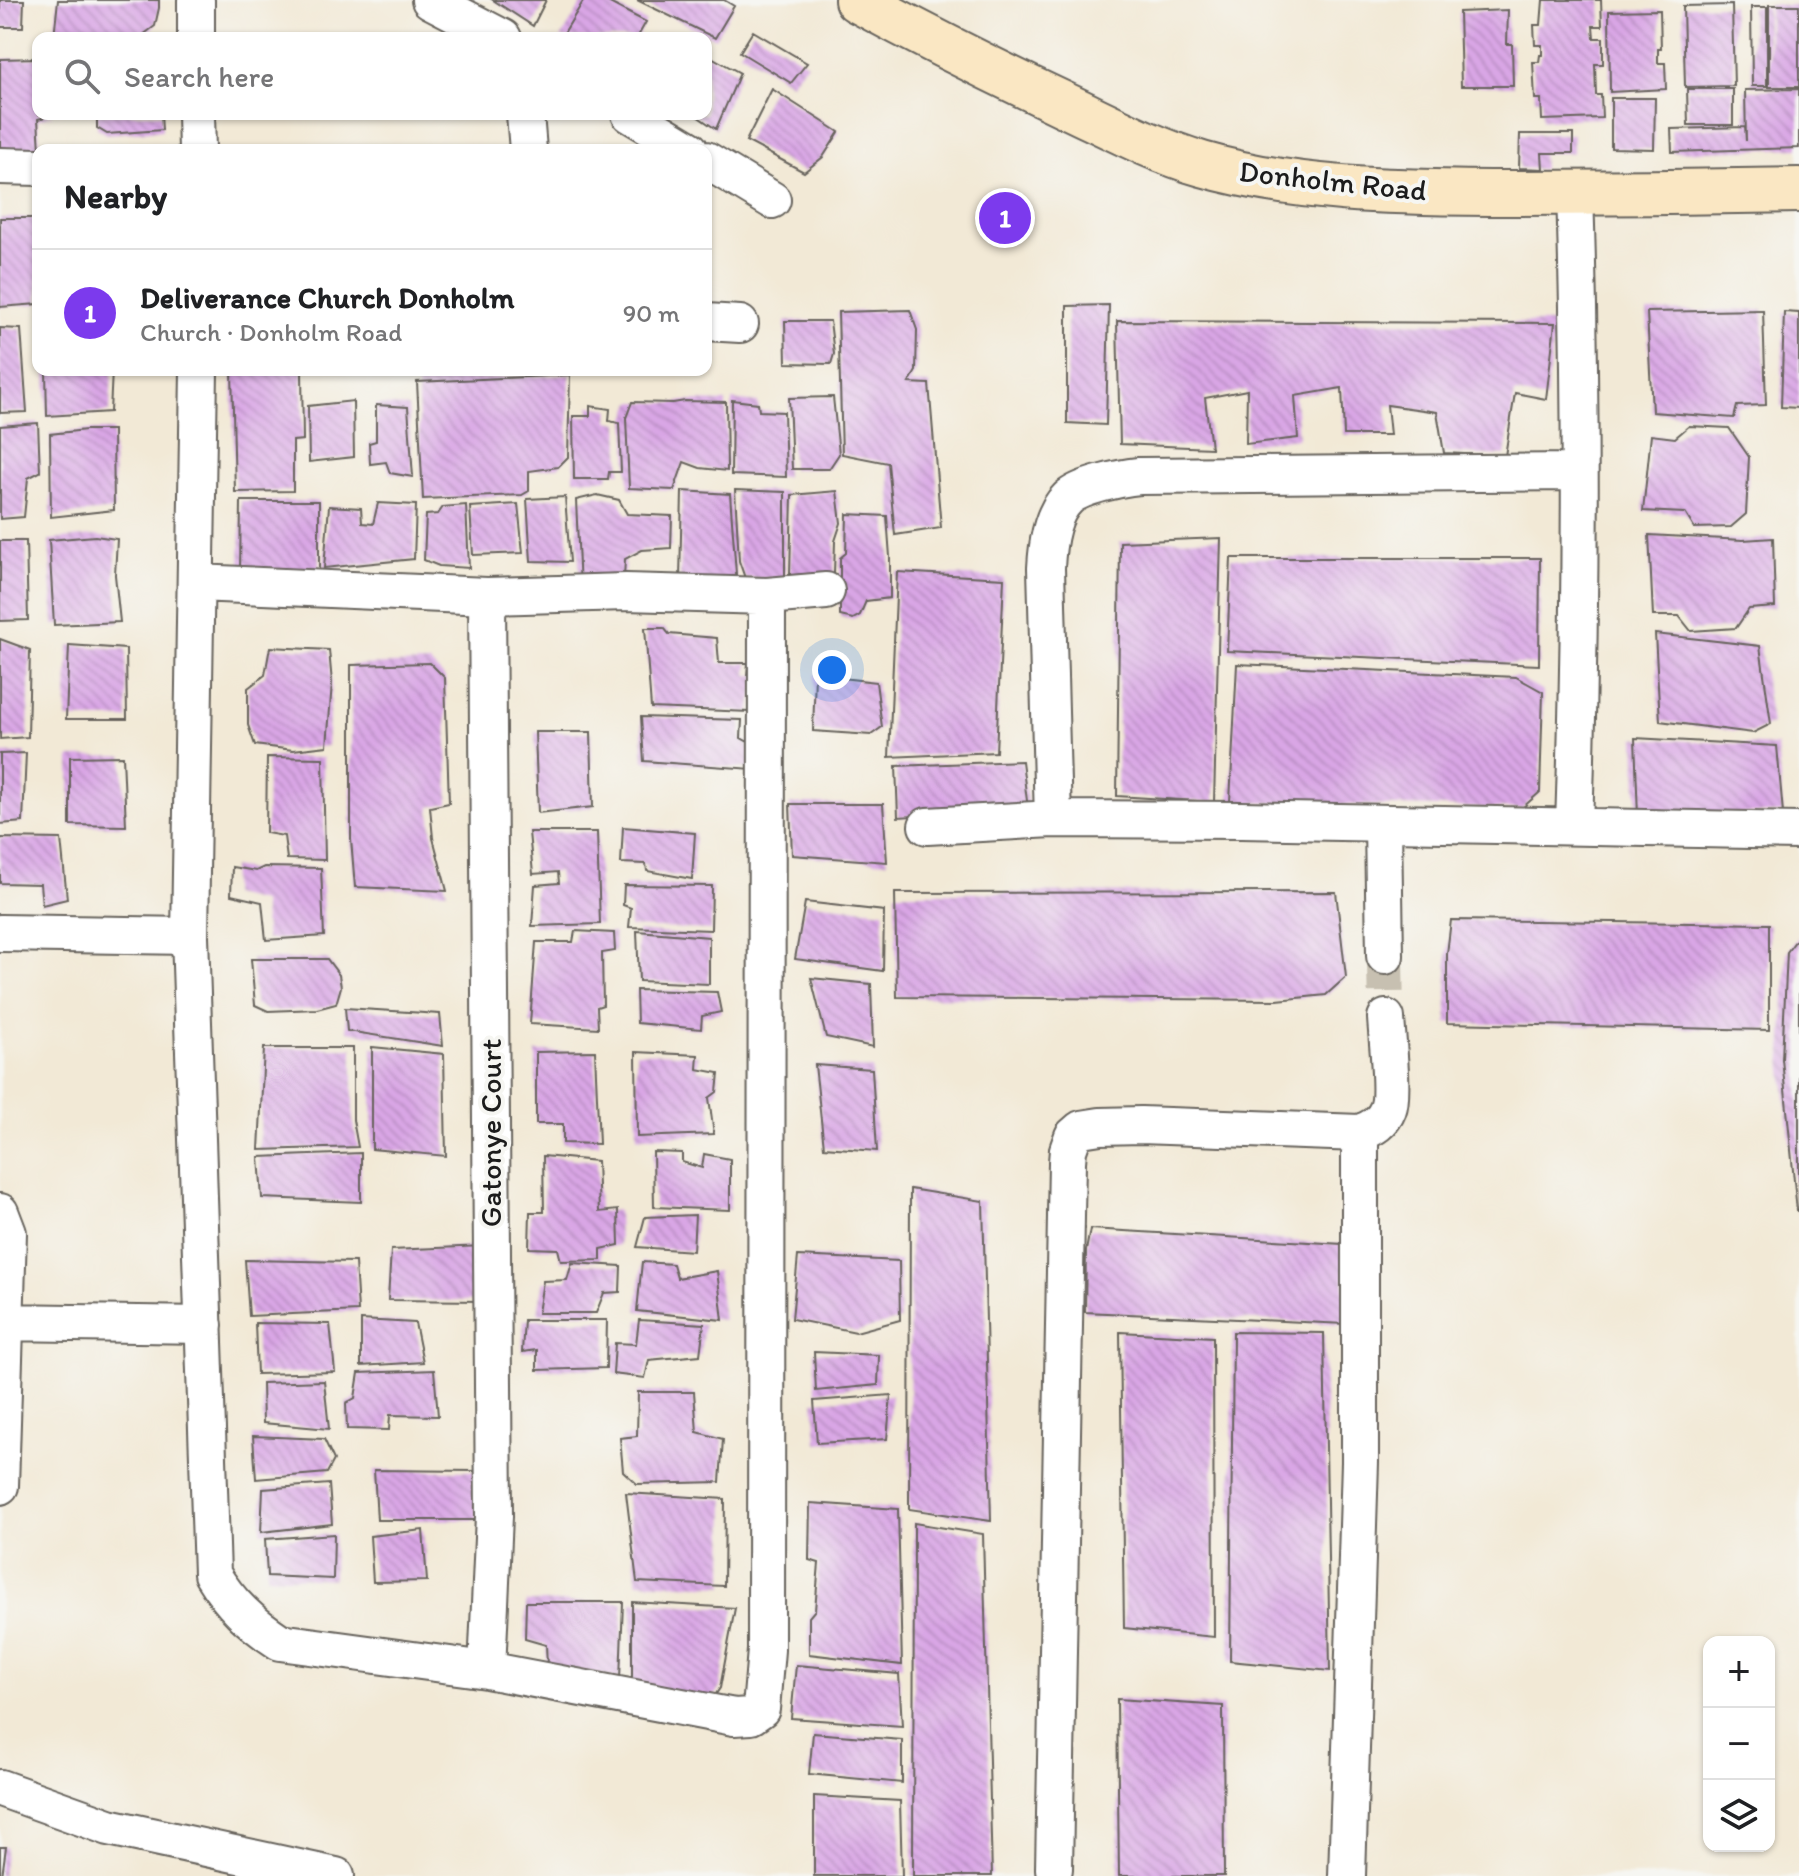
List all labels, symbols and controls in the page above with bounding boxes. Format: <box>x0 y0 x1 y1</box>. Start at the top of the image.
search box <box>32 32 712 120</box>
icon: search <box>60 54 104 98</box>
text: Search here <box>124 58 274 95</box>
street label: Donholm Road <box>1238 152 1429 209</box>
text: Nearby <box>64 176 167 217</box>
pin: 1 <box>979 188 1031 248</box>
text: Deliverance Church Donholm <box>140 279 515 316</box>
text: 1 <box>84 297 96 329</box>
text: 90 m <box>623 297 680 329</box>
text: Church · Donholm Road <box>140 316 402 348</box>
your location <box>812 650 852 690</box>
street label: Gatonye Court <box>472 1039 509 1227</box>
map controls <box>1703 1636 1775 1852</box>
button: + <box>1703 1636 1775 1708</box>
button: − <box>1703 1708 1775 1780</box>
button: layers <box>1703 1780 1775 1852</box>

